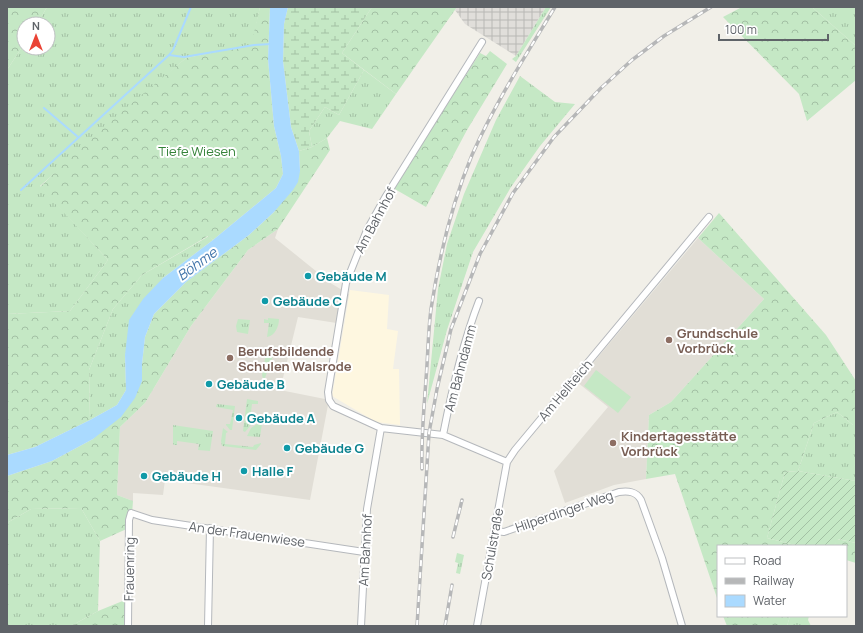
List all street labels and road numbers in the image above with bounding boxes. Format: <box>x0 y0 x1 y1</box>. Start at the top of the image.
street label: Am Bahnhof <box>350 183 400 256</box>
street label: Am Bahndamm <box>440 322 480 414</box>
street label: Am Hellteich <box>534 356 596 424</box>
street label: Hilperdinger Weg <box>513 486 615 536</box>
street label: Schulstraße <box>477 506 507 581</box>
street label: Am Bahnhof <box>354 513 376 587</box>
street label: An der Frauenwiese <box>188 517 307 551</box>
street label: Frauenring <box>119 537 139 601</box>

